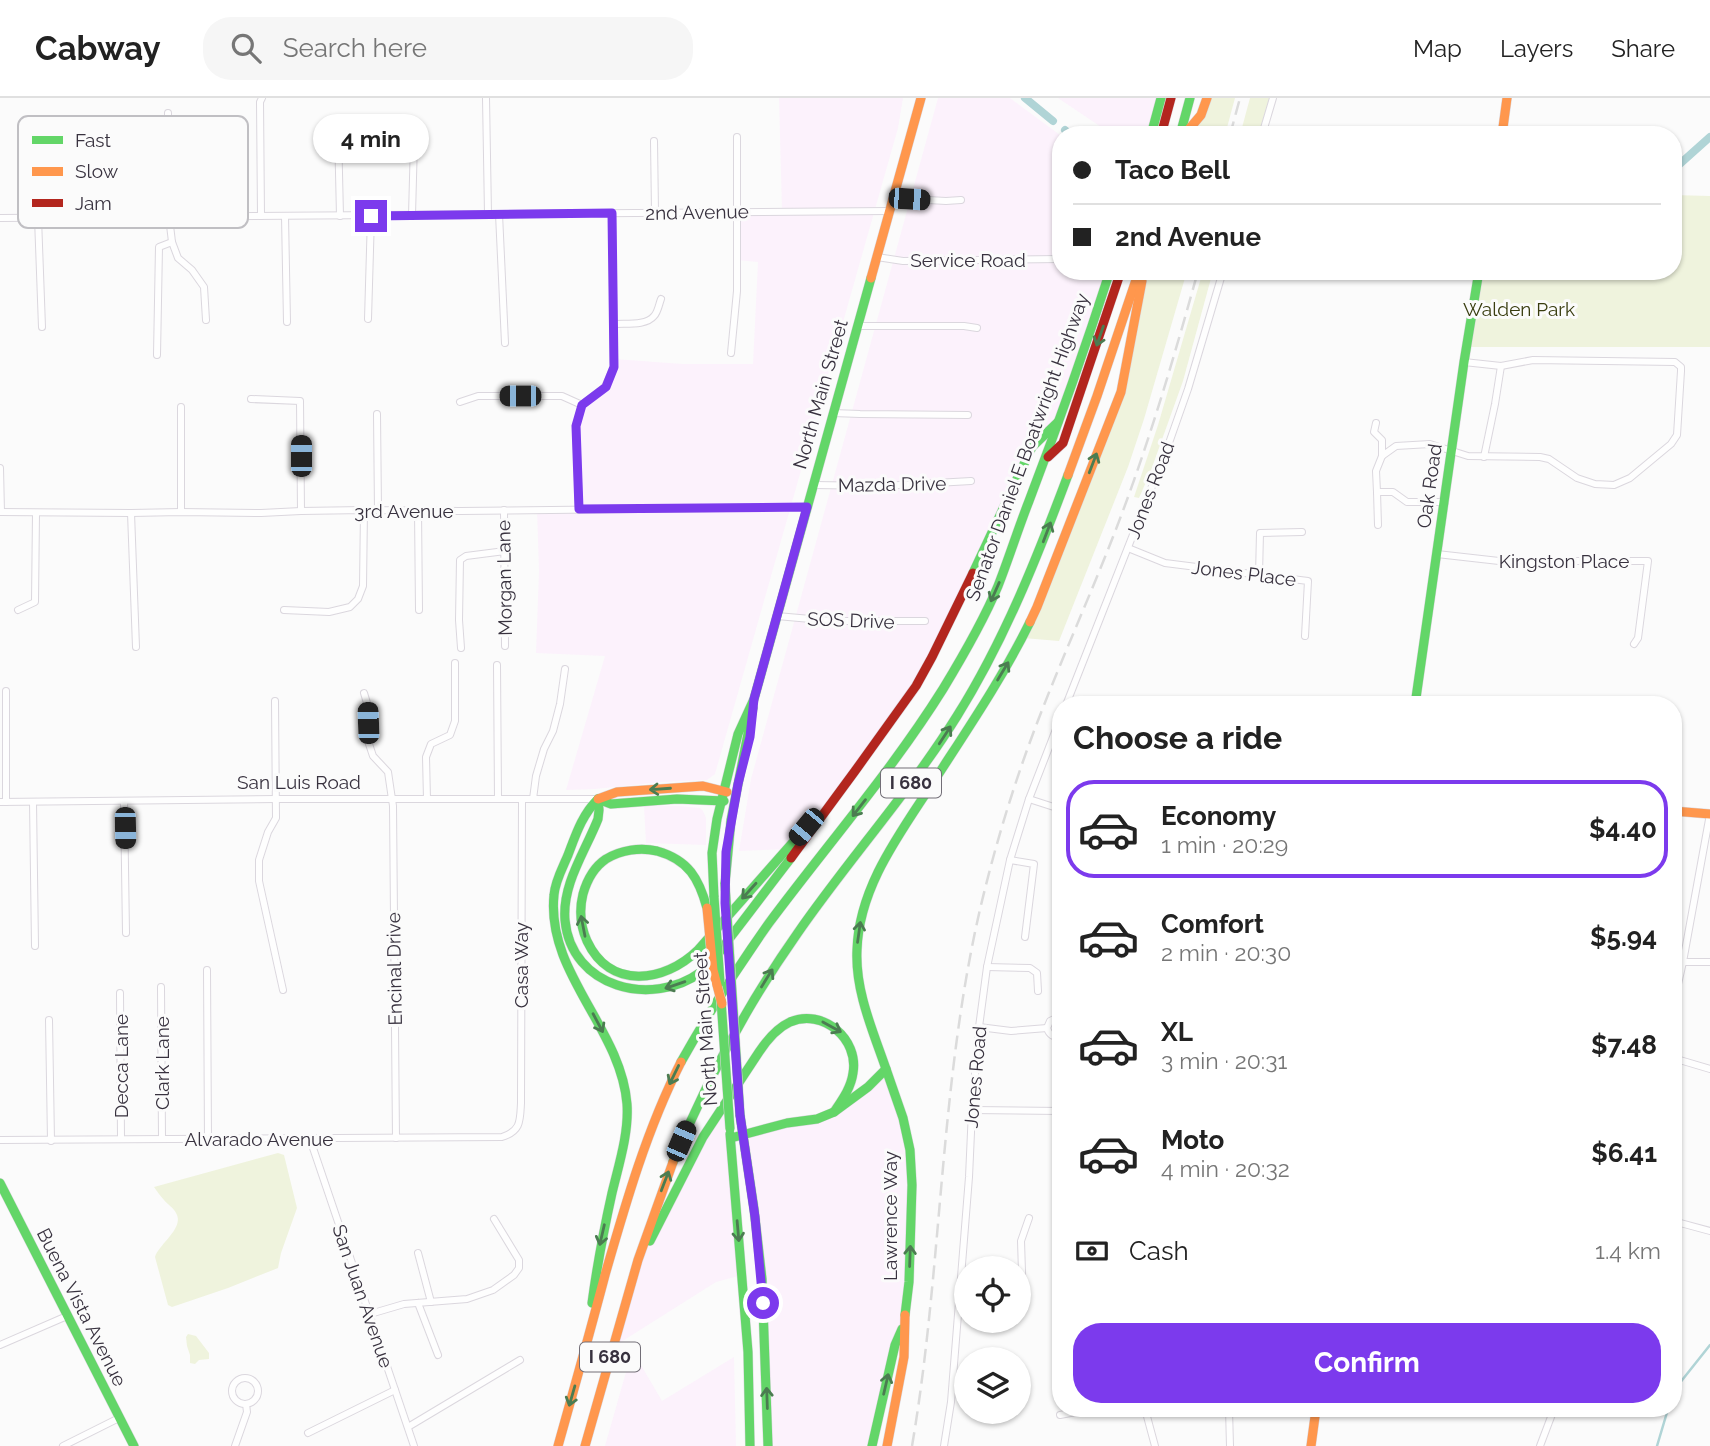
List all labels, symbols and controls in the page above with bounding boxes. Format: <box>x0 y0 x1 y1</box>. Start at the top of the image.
search box <box>203 17 693 80</box>
text: Cabway <box>35 29 161 68</box>
icon: search <box>227 29 265 67</box>
text: Search here <box>283 33 427 63</box>
text: Map <box>1413 34 1462 63</box>
text: Layers <box>1500 34 1573 63</box>
text: Share <box>1611 34 1675 63</box>
callout: 4 min <box>313 115 429 164</box>
legend <box>18 116 248 228</box>
text: 4 min <box>341 125 401 152</box>
text: Fast <box>75 129 111 151</box>
text: Taco Bell <box>1115 155 1230 185</box>
text: Slow <box>75 160 119 182</box>
car <box>888 187 931 211</box>
text: Jam <box>75 192 112 214</box>
route end <box>355 200 387 232</box>
street label: 2nd Avenue <box>645 200 749 224</box>
text: 2nd Avenue <box>1115 222 1261 252</box>
street label: Service Road <box>910 249 1026 271</box>
street label: Senator Daniel E Boatwright Highway <box>961 290 1093 604</box>
park label: Walden Park <box>1463 298 1575 320</box>
street label: North Main Street <box>788 316 852 471</box>
one-way arrow <box>1093 325 1106 347</box>
car <box>500 386 542 407</box>
car <box>291 435 312 477</box>
street label: Jones Road <box>1121 438 1179 542</box>
street label: Oak Road <box>1412 442 1446 530</box>
one-way arrow <box>1088 452 1101 474</box>
street label: Mazda Drive <box>838 472 946 496</box>
street label: 3rd Avenue <box>354 500 454 522</box>
street label: Morgan Lane <box>492 520 516 636</box>
one-way arrow <box>1042 522 1054 544</box>
street label: Kingston Place <box>1499 550 1629 572</box>
street label: Jones Place <box>1190 556 1298 590</box>
one-way arrow <box>988 580 1001 602</box>
street label: SOS Drive <box>807 607 895 633</box>
one-way arrow <box>996 661 1010 681</box>
car <box>357 702 380 744</box>
text: Choose a ride <box>1073 719 1282 756</box>
one-way arrow <box>937 726 952 745</box>
road number: I 680 <box>881 768 941 798</box>
street label: San Luis Road <box>237 771 361 793</box>
one-way arrow <box>649 783 672 796</box>
one-way arrow <box>851 798 866 817</box>
icon: car <box>1077 798 1140 861</box>
text: Economy <box>1161 801 1276 831</box>
car <box>785 804 828 850</box>
car <box>115 807 136 849</box>
text: $4.40 <box>1589 814 1657 844</box>
text: 1 min · 20:29 <box>1161 831 1288 858</box>
one-way arrow <box>741 882 758 899</box>
icon: car <box>1077 906 1140 969</box>
text: Comfort <box>1161 909 1264 939</box>
street label: Encinal Drive <box>382 912 406 1026</box>
one-way arrow <box>575 915 588 937</box>
one-way arrow <box>853 921 866 943</box>
street label: Casa Way <box>510 922 532 1008</box>
text: $5.94 <box>1590 922 1657 952</box>
text: 2 min · 20:30 <box>1161 939 1291 966</box>
street label: North Main Street <box>689 951 721 1107</box>
one-way arrow <box>760 969 775 988</box>
one-way arrow <box>664 980 686 993</box>
one-way arrow <box>592 1012 605 1033</box>
street label: Decca Lane <box>110 1014 132 1118</box>
icon: car <box>1077 1014 1140 1077</box>
street label: Clark Lane <box>151 1016 173 1110</box>
text: XL <box>1161 1017 1193 1047</box>
one-way arrow <box>821 1021 842 1035</box>
street label: Jones Road <box>960 1025 990 1129</box>
text: $7.48 <box>1591 1030 1657 1060</box>
text: 3 min · 20:31 <box>1161 1047 1287 1074</box>
one-way arrow <box>667 1064 681 1085</box>
car <box>664 1118 699 1164</box>
icon: car <box>1077 1122 1140 1185</box>
text: Moto <box>1161 1125 1224 1155</box>
street label: Alvarado Avenue <box>185 1128 333 1150</box>
text: $6.41 <box>1591 1138 1657 1168</box>
street label: Lawrence Way <box>879 1151 901 1281</box>
text: 4 min · 20:32 <box>1161 1155 1290 1182</box>
one-way arrow <box>660 1170 673 1192</box>
one-way arrow <box>732 1219 745 1241</box>
street label: San Juan Avenue <box>328 1222 398 1370</box>
one-way arrow <box>595 1223 609 1246</box>
street label: Buena Vista Avenue <box>33 1224 131 1390</box>
icon: cash <box>1073 1232 1111 1270</box>
text: Cash <box>1129 1236 1189 1266</box>
text: 1.4 km <box>1595 1237 1661 1264</box>
one-way arrow <box>903 1245 916 1268</box>
map controls <box>954 1256 1031 1424</box>
button: locate <box>954 1256 1031 1333</box>
route start <box>747 1287 779 1319</box>
button: Confirm <box>1073 1323 1661 1403</box>
road number: I 680 <box>580 1342 640 1372</box>
button: layers <box>954 1347 1031 1424</box>
one-way arrow <box>880 1374 893 1396</box>
one-way arrow <box>564 1385 577 1407</box>
one-way arrow <box>760 1387 773 1410</box>

